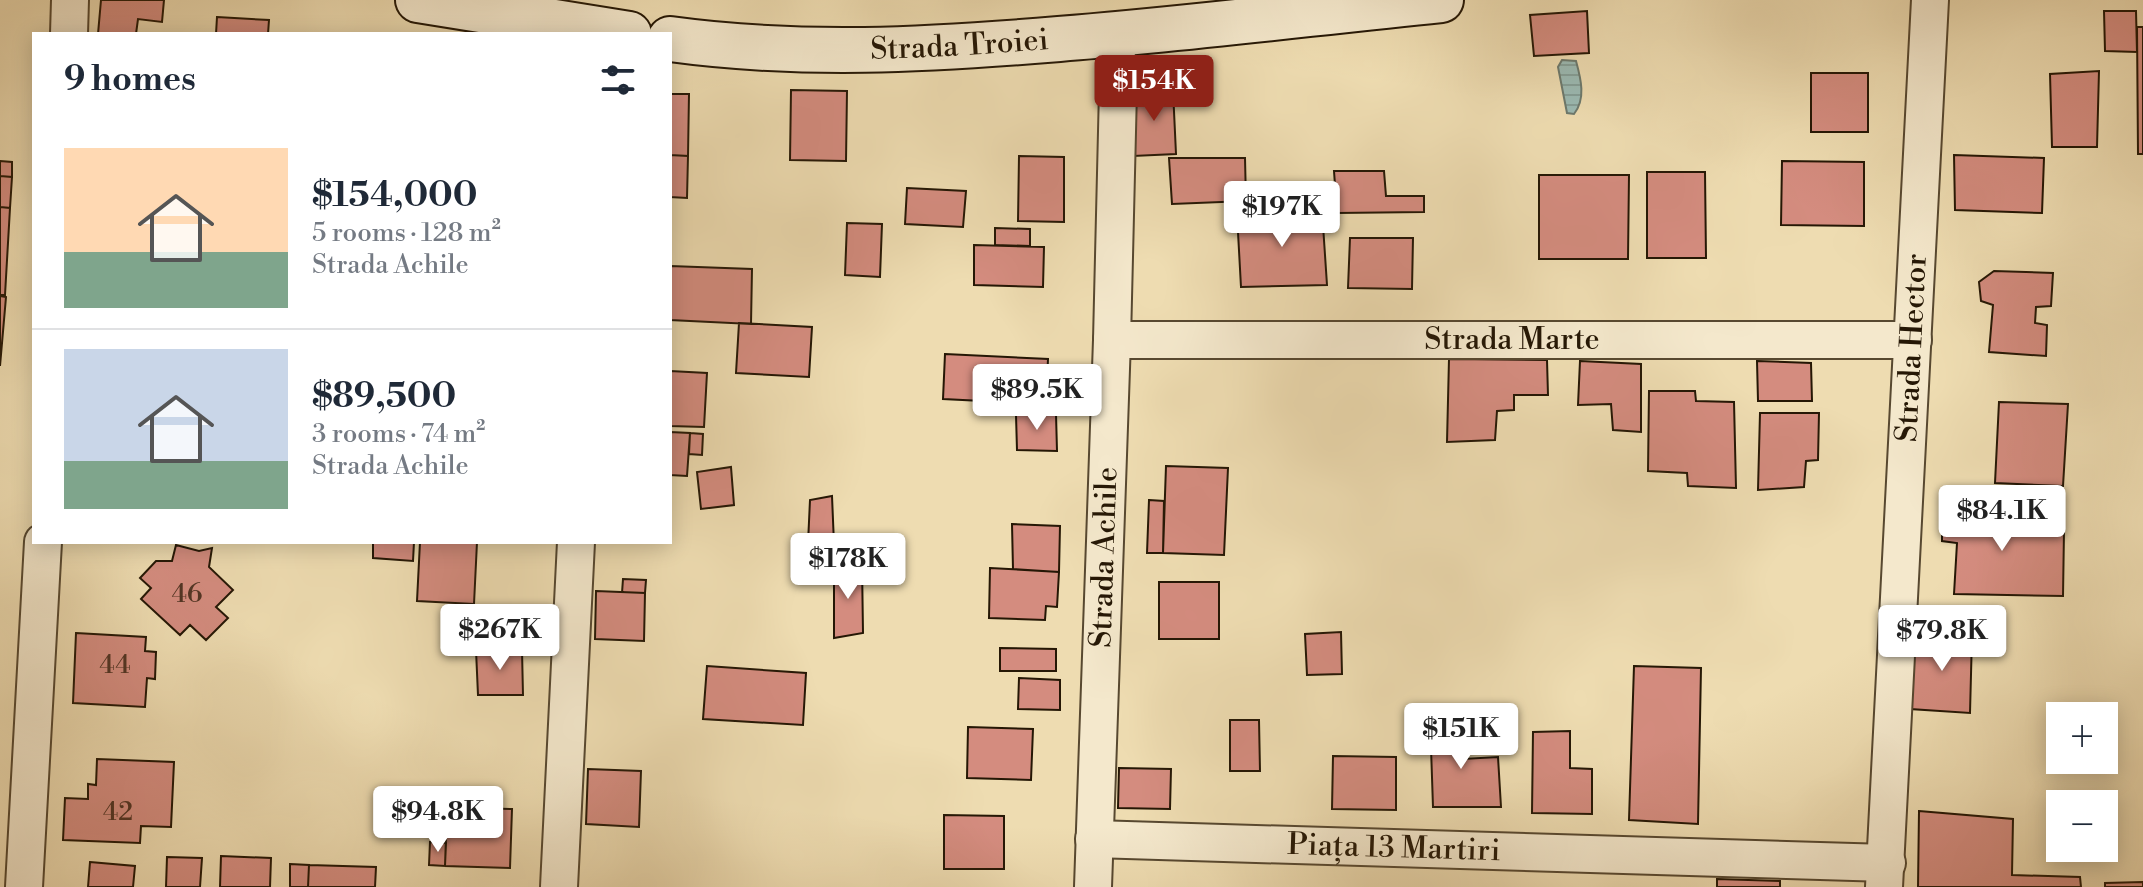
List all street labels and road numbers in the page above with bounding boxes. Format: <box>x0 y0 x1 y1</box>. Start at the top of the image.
street label: Strada Troiei <box>870 21 1050 69</box>
street label: Strada Hector <box>1888 252 1936 443</box>
street label: Strada Marte <box>1424 321 1600 359</box>
street label: Strada Achile <box>1082 466 1127 648</box>
street label: Piața 13 Martiri <box>1287 826 1501 870</box>

